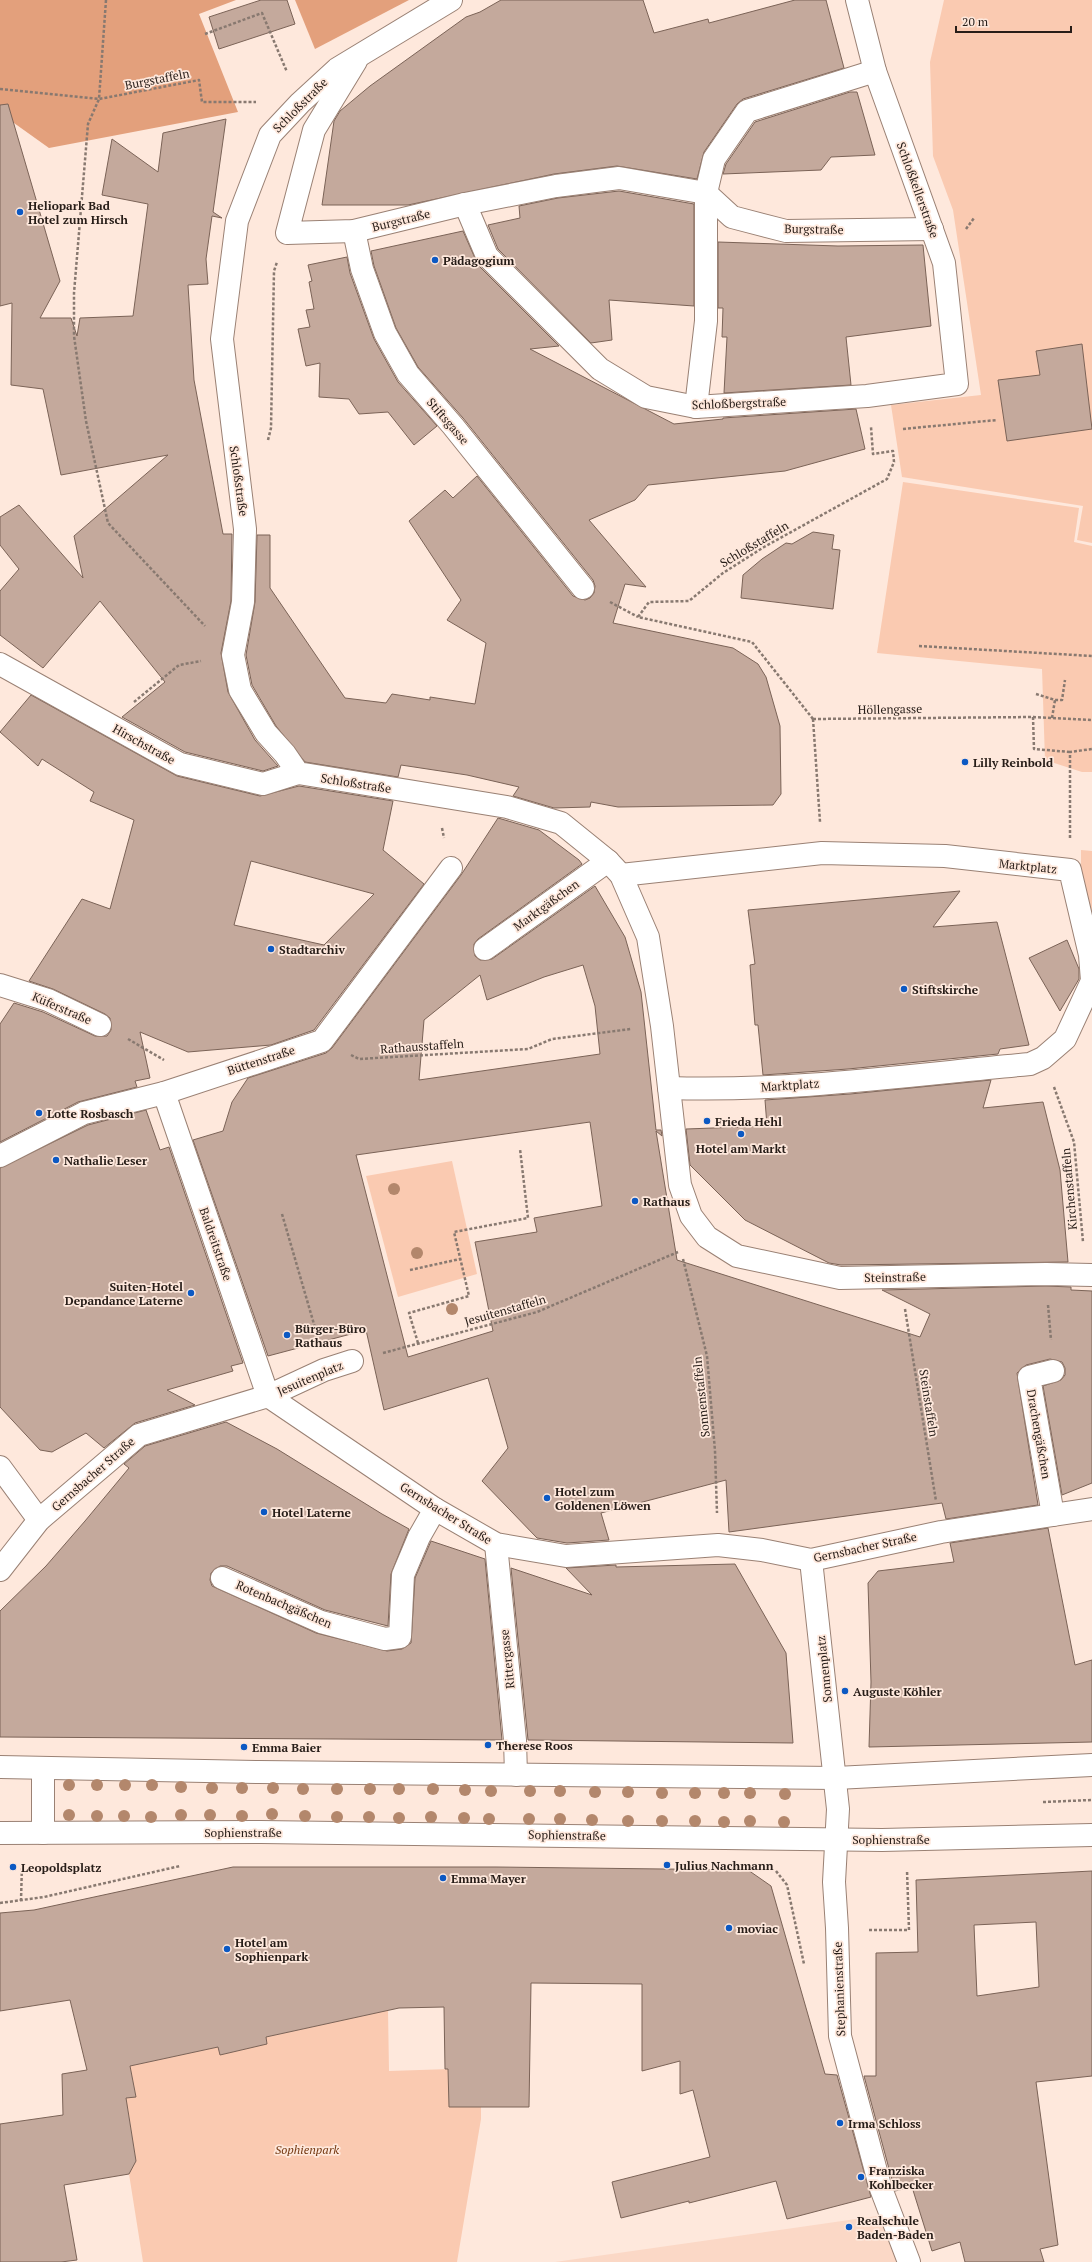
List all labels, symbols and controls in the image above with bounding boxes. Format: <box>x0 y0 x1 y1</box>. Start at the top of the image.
scale bar <box>956 8 1071 34</box>
text: 20 m <box>962 14 989 29</box>
street label: Burgstaffeln <box>123 65 191 93</box>
street label: Schloßstraße <box>270 75 330 135</box>
street label: Schloßkellerstraße <box>894 140 942 240</box>
place label: Heliopark Bad Hotel zum Hirsch <box>28 198 128 227</box>
street label: Burgstraße <box>370 206 432 234</box>
marker: Heliopark Bad Hotel zum Hirsch <box>15 207 25 217</box>
street label: Burgstraße <box>784 221 844 237</box>
place label: Pädagogium <box>443 253 514 268</box>
marker: Pädagogium <box>430 255 440 265</box>
street label: Schloßbergstraße <box>692 394 786 412</box>
street label: Stiftsgasse <box>424 395 472 447</box>
street label: Schloßstraße <box>227 445 251 517</box>
street label: Schloßstaffeln <box>717 518 791 570</box>
street label: Höllengasse <box>858 701 922 717</box>
street label: Hirschstraße <box>110 721 178 767</box>
place label: Lilly Reinbold <box>973 755 1054 770</box>
marker: Lilly Reinbold <box>960 757 970 767</box>
street label: Schloßstraße <box>320 770 392 796</box>
street label: Marktplatz <box>998 855 1058 877</box>
street label: Marktgäßchen <box>510 876 582 934</box>
place label: Stadtarchiv <box>279 942 345 957</box>
marker: Stadtarchiv <box>266 944 276 954</box>
place label: Stiftskirche <box>912 982 979 997</box>
marker: Stiftskirche <box>899 984 909 994</box>
street label: Küferstraße <box>30 989 94 1027</box>
street label: Rathausstaffeln <box>380 1036 464 1056</box>
street label: Büttenstraße <box>225 1042 297 1078</box>
street label: Marktplatz <box>760 1075 820 1095</box>
place label: Lotte Rosbasch <box>47 1106 134 1121</box>
marker: Lotte Rosbasch <box>34 1108 44 1118</box>
place label: Frieda Hehl <box>715 1114 782 1129</box>
marker: Frieda Hehl <box>702 1116 712 1126</box>
marker: Hotel am Markt <box>736 1129 746 1139</box>
place label: Hotel am Markt <box>696 1141 786 1156</box>
street label: Kirchenstaffeln <box>1058 1147 1080 1231</box>
place label: Nathalie Leser <box>64 1153 148 1168</box>
marker: Nathalie Leser <box>51 1155 61 1165</box>
place label: Rathaus <box>643 1194 691 1209</box>
marker: Rathaus <box>630 1196 640 1206</box>
street label: Baldreitstraße <box>196 1205 236 1283</box>
street label: Steinstraße <box>864 1269 926 1285</box>
place label: Suiten-Hotel Depandance Laterne <box>65 1279 184 1308</box>
marker: Suiten-Hotel Depandance Laterne <box>186 1288 196 1298</box>
street label: Jesuitenstaffeln <box>463 1291 547 1329</box>
place label: Bürger-Büro Rathaus <box>295 1321 366 1350</box>
marker: Bürger-Büro Rathaus <box>282 1330 292 1340</box>
street label: Sonnenstaffeln <box>689 1356 713 1438</box>
street label: Jesuitenplatz <box>275 1357 345 1399</box>
street label: Steinstaffeln <box>916 1368 942 1438</box>
street label: Drachengäßchen <box>1024 1388 1054 1480</box>
street label: Gernsbacher Straße <box>48 1434 138 1514</box>
street label: Gernsbacher Straße <box>397 1479 495 1547</box>
place label: Hotel zum Goldenen Löwen <box>555 1484 651 1513</box>
marker: Hotel zum Goldenen Löwen <box>542 1493 552 1503</box>
place label: Hotel Laterne <box>272 1505 352 1520</box>
marker: Hotel Laterne <box>259 1507 269 1517</box>
street label: Gernsbacher Straße <box>812 1529 918 1565</box>
street label: Rotenbachgäßchen <box>234 1577 334 1631</box>
street label: Rittergasse <box>496 1629 518 1689</box>
street label: Sonnenplatz <box>813 1635 835 1703</box>
place label: Auguste Köhler <box>853 1684 943 1699</box>
marker: Auguste Köhler <box>840 1686 850 1696</box>
place label: Therese Roos <box>496 1738 573 1753</box>
place label: Emma Baier <box>252 1740 322 1755</box>
marker: Therese Roos <box>483 1740 493 1750</box>
marker: Emma Baier <box>239 1742 249 1752</box>
street label: Sophienstraße <box>204 1825 282 1840</box>
street label: Sophienstraße <box>528 1827 606 1843</box>
street label: Sophienstraße <box>852 1832 930 1847</box>
place label: Julius Nachmann <box>675 1858 774 1873</box>
place label: Leopoldsplatz <box>21 1860 102 1875</box>
marker: Julius Nachmann <box>662 1860 672 1870</box>
marker: Leopoldsplatz <box>8 1862 18 1872</box>
place label: Emma Mayer <box>451 1871 527 1886</box>
marker: Emma Mayer <box>438 1873 448 1883</box>
place label: moviac <box>737 1921 778 1936</box>
marker: moviac <box>724 1923 734 1933</box>
place label: Hotel am Sophienpark <box>235 1935 308 1964</box>
street label: Stephanienstraße <box>830 1941 848 2037</box>
marker: Hotel am Sophienpark <box>222 1944 232 1954</box>
place label: Irma Schloss <box>848 2116 921 2131</box>
marker: Irma Schloss <box>835 2118 845 2128</box>
park label: Sophienpark <box>275 2142 339 2157</box>
place label: Franziska Kohlbecker <box>869 2163 934 2192</box>
marker: Franziska Kohlbecker <box>856 2172 866 2182</box>
place label: Realschule Baden-Baden <box>857 2213 934 2242</box>
marker: Realschule Baden-Baden <box>844 2222 854 2232</box>

